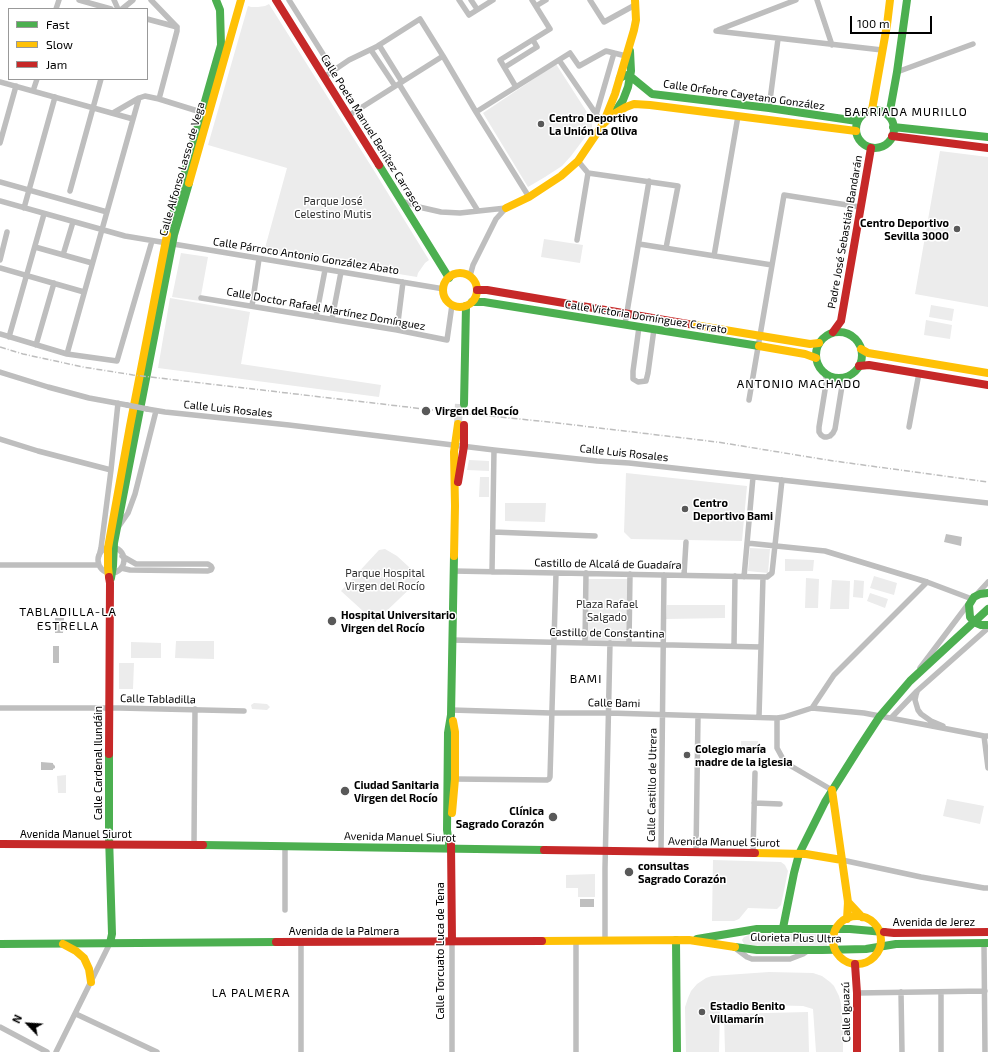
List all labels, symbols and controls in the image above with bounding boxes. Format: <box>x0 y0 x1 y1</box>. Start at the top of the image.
legend <box>8 8 148 80</box>
scale bar <box>852 8 934 34</box>
text: 100 m <box>857 16 889 30</box>
text: Fast <box>46 17 69 31</box>
text: Slow <box>46 37 73 51</box>
street label: Calle Poeta Manuel Benítez Carrasco <box>318 52 426 214</box>
text: Jam <box>46 57 67 71</box>
street label: Calle Orfebre Cayetano González <box>662 77 826 113</box>
street label: Calle Alfonso Lasso de Vega <box>157 100 207 238</box>
district label: BARRIADA MURILLO <box>844 105 968 119</box>
place label: Centro Deportivo La Unión La Oliva <box>549 111 638 137</box>
marker: Centro Deportivo La Unión La Oliva <box>536 119 546 129</box>
street label: Padre José Sebastián Bandarán <box>825 154 865 310</box>
park label: Parque José Celestino Mutis <box>294 194 372 220</box>
place label: Centro Deportivo Sevilla 3000 <box>860 216 949 242</box>
marker: Centro Deportivo Sevilla 3000 <box>952 224 962 234</box>
street label: Calle Párroco Antonio González Abato <box>212 235 400 277</box>
street label: Calle Doctor Rafael Martínez Domínguez <box>226 285 426 333</box>
street label: Calle Victoria Domínguez Cerrato <box>564 298 728 336</box>
district label: ANTONIO MACHADO <box>737 377 861 391</box>
street label: Calle Luis Rosales <box>183 398 273 420</box>
place label: Virgen del Rocío <box>435 404 519 418</box>
marker: Virgen del Rocío <box>420 405 432 417</box>
street label: Calle Luis Rosales <box>579 442 669 464</box>
place label: Centro Deportivo Bami <box>693 496 773 522</box>
marker: Centro Deportivo Bami <box>680 504 690 514</box>
street label: Castillo de Alcalá de Guadaíra <box>534 556 682 572</box>
park label: Parque Hospital Virgen del Rocío <box>345 566 425 592</box>
park label: Plaza Rafael Salgado <box>576 597 638 623</box>
district label: TABLADILLA-LA ESTRELLA <box>19 605 117 633</box>
place label: Hospital Universitario Virgen del Rocío <box>341 608 455 634</box>
marker: Hospital Universitario Virgen del Rocío <box>326 615 338 627</box>
street label: Castillo de Constantina <box>549 625 665 641</box>
district label: BAMI <box>570 672 602 686</box>
street label: Calle Tabladilla <box>120 692 196 706</box>
street label: Calle Bami <box>588 696 640 710</box>
street label: Calle Cardenal Ilundáin <box>91 706 105 820</box>
street label: Calle Castillo de Utrera <box>644 728 660 842</box>
place label: Colegio maría madre de la iglesia <box>695 742 792 768</box>
marker: Colegio maría madre de la iglesia <box>682 750 692 760</box>
place label: Ciudad Sanitaria Virgen del Rocío <box>354 778 439 804</box>
marker: Ciudad Sanitaria Virgen del Rocío <box>339 785 351 797</box>
place label: Clínica Sagrado Corazón <box>456 804 544 830</box>
marker: Clínica Sagrado Corazón <box>547 811 559 823</box>
street label: Avenida Manuel Siurot <box>20 827 132 841</box>
street label: Avenida Manuel Siurot <box>344 829 456 845</box>
street label: Avenida Manuel Siurot <box>668 834 780 850</box>
place label: consultas Sagrado Corazón <box>638 859 726 885</box>
marker: consultas Sagrado Corazón <box>623 866 635 878</box>
street label: Calle Torcuato Luca de Tena <box>433 882 447 1020</box>
street label: Avenida de Jerez <box>893 915 975 929</box>
street label: Avenida de la Palmera <box>289 924 399 938</box>
street label: Glorieta Plus Ultra <box>750 931 842 945</box>
street label: Calle Iguazú <box>839 982 853 1042</box>
district label: LA PALMERA <box>212 986 290 1000</box>
place label: Estadio Benito Villamarín <box>710 999 785 1025</box>
north arrow <box>8 1004 48 1044</box>
marker: Estadio Benito Villamarín <box>697 1007 707 1017</box>
text: N <box>9 1012 24 1025</box>

